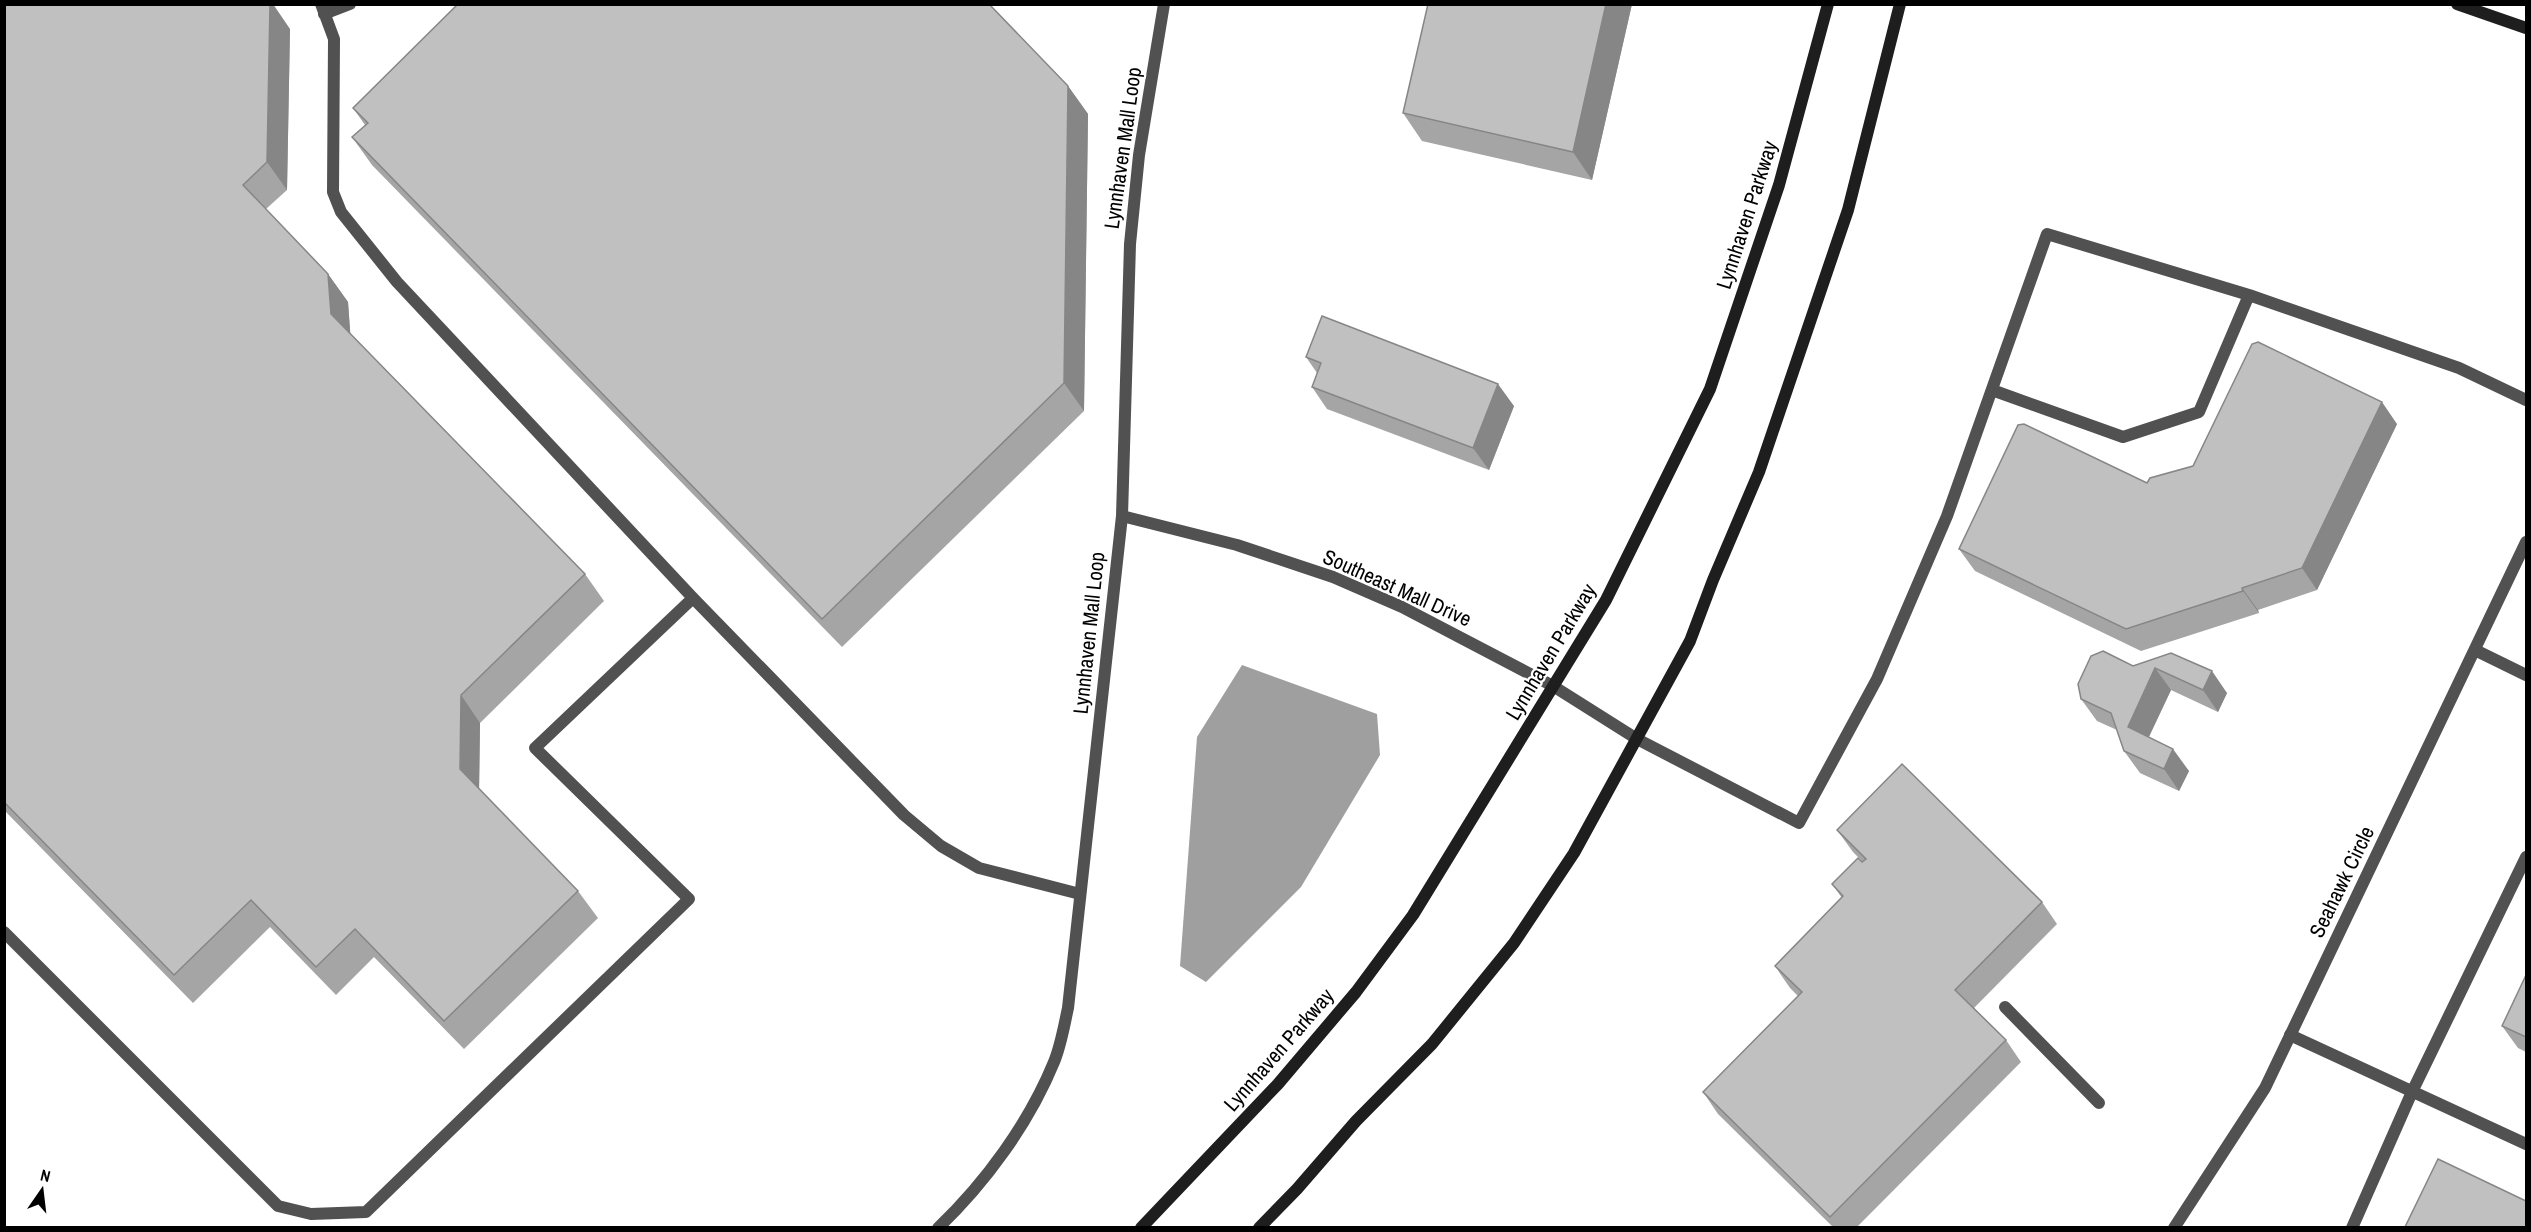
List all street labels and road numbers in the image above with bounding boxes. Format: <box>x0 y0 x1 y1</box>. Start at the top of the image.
street label: Lynnhaven Mall Loop <box>1097 65 1148 231</box>
street label: Lynnhaven Parkway <box>1709 137 1784 293</box>
street label: Southeast Mall Drive <box>1318 542 1476 633</box>
street label: Lynnhaven Mall Loop <box>1066 550 1111 716</box>
street label: Lynnhaven Parkway <box>1498 578 1603 725</box>
street label: Seahawk Circle <box>2302 821 2381 942</box>
street label: Lynnhaven Parkway <box>1217 982 1340 1117</box>

